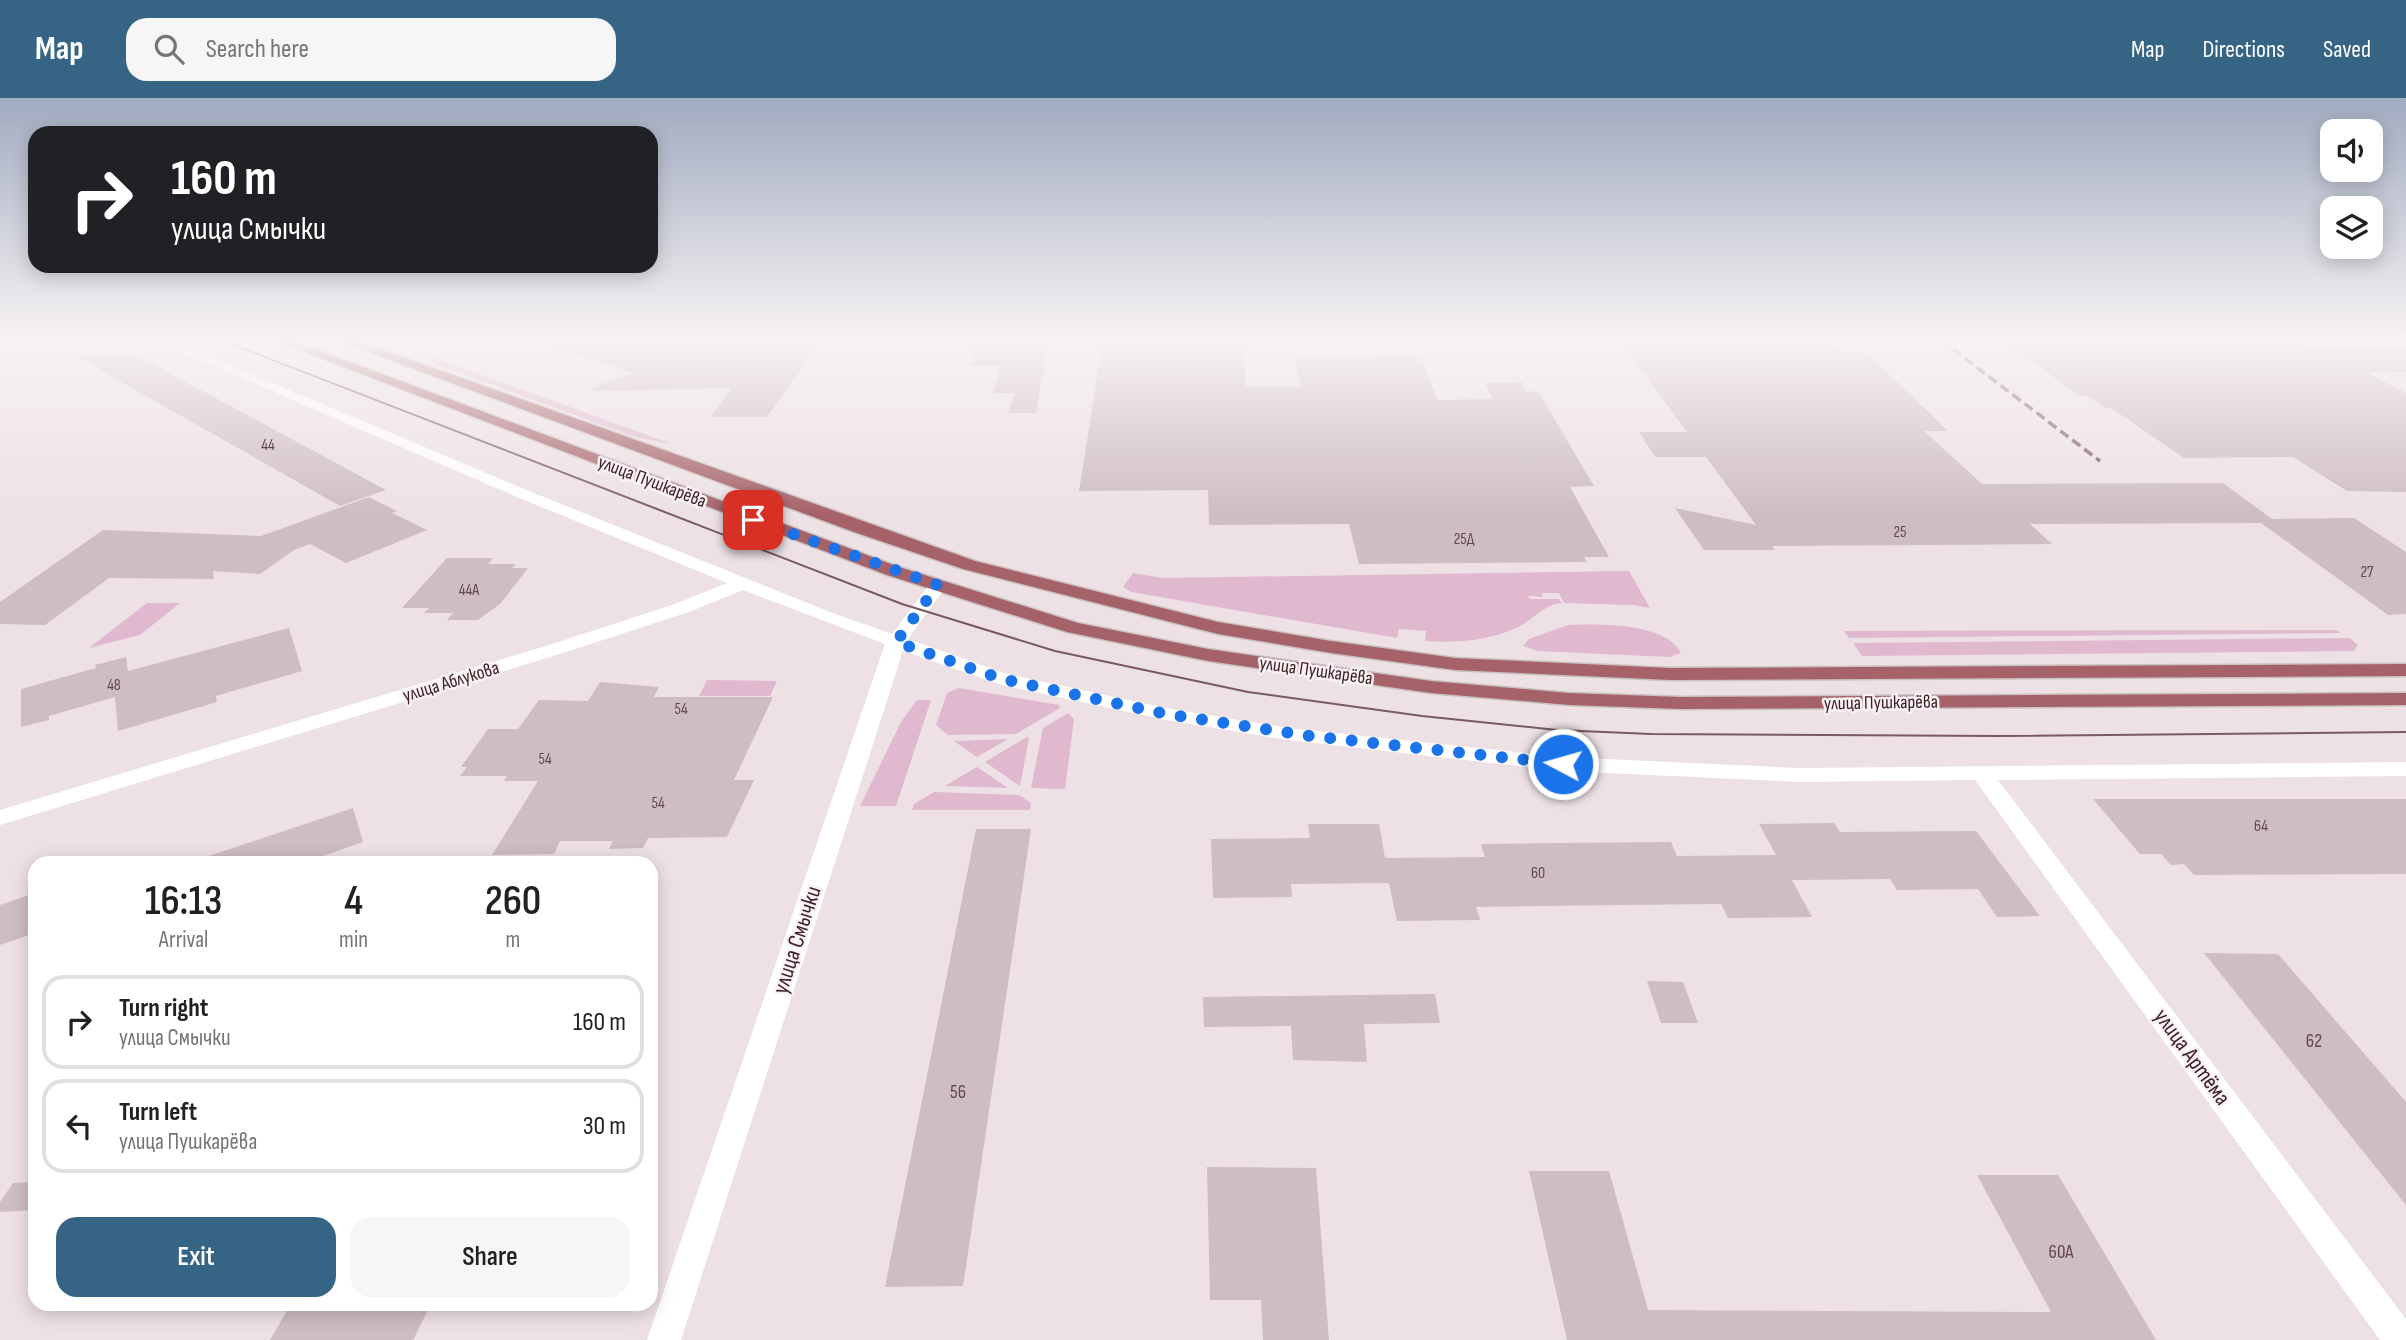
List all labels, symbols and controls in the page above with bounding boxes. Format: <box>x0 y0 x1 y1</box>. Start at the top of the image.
search box <box>126 18 616 81</box>
text: Map <box>35 29 84 69</box>
icon: search <box>150 30 188 68</box>
text: Search here <box>206 34 309 65</box>
text: Map <box>2131 35 2164 64</box>
text: Directions <box>2202 35 2285 64</box>
text: Saved <box>2323 35 2371 64</box>
map controls <box>2320 119 2383 259</box>
button: sound <box>2320 119 2383 182</box>
text: 160 m <box>171 150 277 209</box>
icon: right <box>56 154 147 245</box>
button: layers <box>2320 196 2383 259</box>
text: улица Смычки <box>171 210 326 249</box>
house number: 44 <box>261 436 275 455</box>
street label: улица Пушкарёва <box>595 451 709 513</box>
pin <box>723 490 783 550</box>
icon: arrive <box>734 501 772 539</box>
house number: 25 <box>1893 523 1907 542</box>
house number: 25Д <box>1454 530 1475 549</box>
house number: 27 <box>2360 563 2374 582</box>
house number: 44А <box>459 581 479 600</box>
street label: улица Пушкарёва <box>1258 652 1374 690</box>
street label: улица Аблукова <box>400 656 502 708</box>
house number: 48 <box>107 676 121 695</box>
street label: улица Пушкарёва <box>1824 691 1938 715</box>
house number: 54 <box>674 700 688 719</box>
position arrow <box>1526 727 1600 801</box>
house number: 54 <box>538 750 552 769</box>
house number: 54 <box>651 794 665 813</box>
house number: 64 <box>2254 817 2268 836</box>
house number: 60 <box>1531 864 1545 883</box>
text: 16:13 <box>145 876 222 927</box>
text: 4 <box>344 876 363 927</box>
text: 260 <box>485 876 541 927</box>
street label: улица Смычки <box>766 883 828 997</box>
text: Arrival <box>159 926 208 954</box>
text: min <box>339 926 368 954</box>
text: m <box>506 926 520 954</box>
text: Turn right <box>119 993 208 1024</box>
icon: right <box>60 1003 98 1041</box>
street label: улица Артёма <box>2148 1003 2236 1111</box>
text: 160 m <box>573 1007 626 1038</box>
text: улица Смычки <box>119 1024 231 1052</box>
house number: 62 <box>2306 1030 2322 1053</box>
house number: 56 <box>950 1081 966 1104</box>
text: Turn left <box>119 1097 197 1128</box>
icon: left <box>60 1107 98 1145</box>
text: 30 m <box>583 1111 626 1142</box>
text: улица Пушкарёва <box>119 1128 257 1156</box>
button: Exit <box>56 1217 336 1297</box>
button: Share <box>350 1217 630 1297</box>
house number: 60А <box>2049 1241 2074 1264</box>

